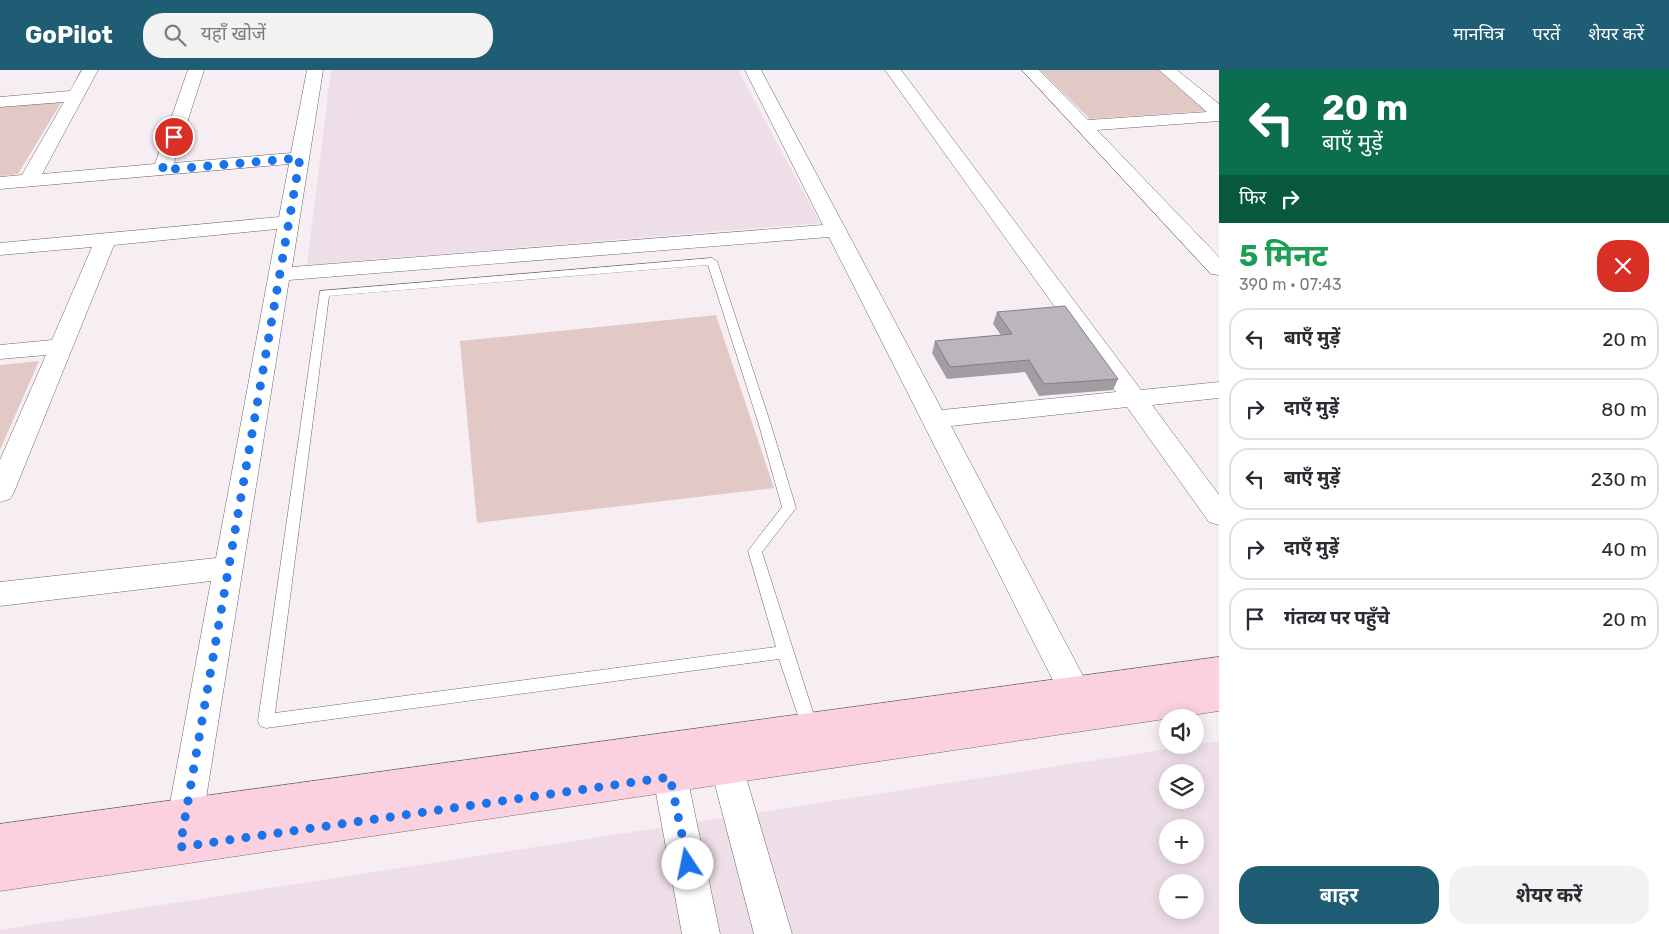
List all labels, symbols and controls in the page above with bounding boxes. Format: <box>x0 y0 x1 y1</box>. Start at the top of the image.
search box <box>143 13 493 58</box>
text: GoPilot <box>25 21 113 49</box>
icon: search <box>161 21 189 49</box>
text: यहाँ खोजें <box>201 22 266 45</box>
text: मानचित्र <box>1453 23 1505 45</box>
text: परतें <box>1533 23 1560 45</box>
text: शेयर करें <box>1588 23 1644 45</box>
text: 20 m <box>1322 87 1408 129</box>
icon: left <box>1239 90 1304 155</box>
pin <box>153 116 195 158</box>
icon: arrive <box>160 123 188 151</box>
text: बाएँ मुड़ें <box>1322 129 1383 156</box>
icon: right <box>1276 185 1304 213</box>
text: फिर <box>1239 186 1266 209</box>
text: 5 मिनट <box>1239 238 1328 274</box>
button: close <box>1597 240 1649 292</box>
text: 390 m · 07:43 <box>1239 275 1342 294</box>
icon: left <box>1241 325 1269 353</box>
text: बाएँ मुड़ें <box>1284 326 1340 349</box>
text: 20 m <box>1602 328 1647 351</box>
icon: right <box>1241 395 1269 423</box>
text: दाएँ मुड़ें <box>1284 396 1339 419</box>
text: 80 m <box>1601 398 1647 421</box>
icon: left <box>1241 465 1269 493</box>
text: बाएँ मुड़ें <box>1284 466 1340 489</box>
text: 230 m <box>1591 468 1647 491</box>
icon: right <box>1241 535 1269 563</box>
text: दाएँ मुड़ें <box>1284 536 1339 559</box>
text: 40 m <box>1602 538 1647 561</box>
icon: arrive <box>1241 605 1269 633</box>
text: गंतव्य पर पहुँचे <box>1284 606 1390 629</box>
text: 20 m <box>1602 608 1647 631</box>
map controls <box>1159 709 1204 919</box>
button: sound <box>1159 709 1204 754</box>
button: layers <box>1159 764 1204 809</box>
button: + <box>1159 819 1204 864</box>
position arrow <box>661 837 713 889</box>
button: बाहर <box>1239 866 1439 924</box>
button: शेयर करें <box>1449 866 1649 924</box>
button: − <box>1159 874 1204 919</box>

